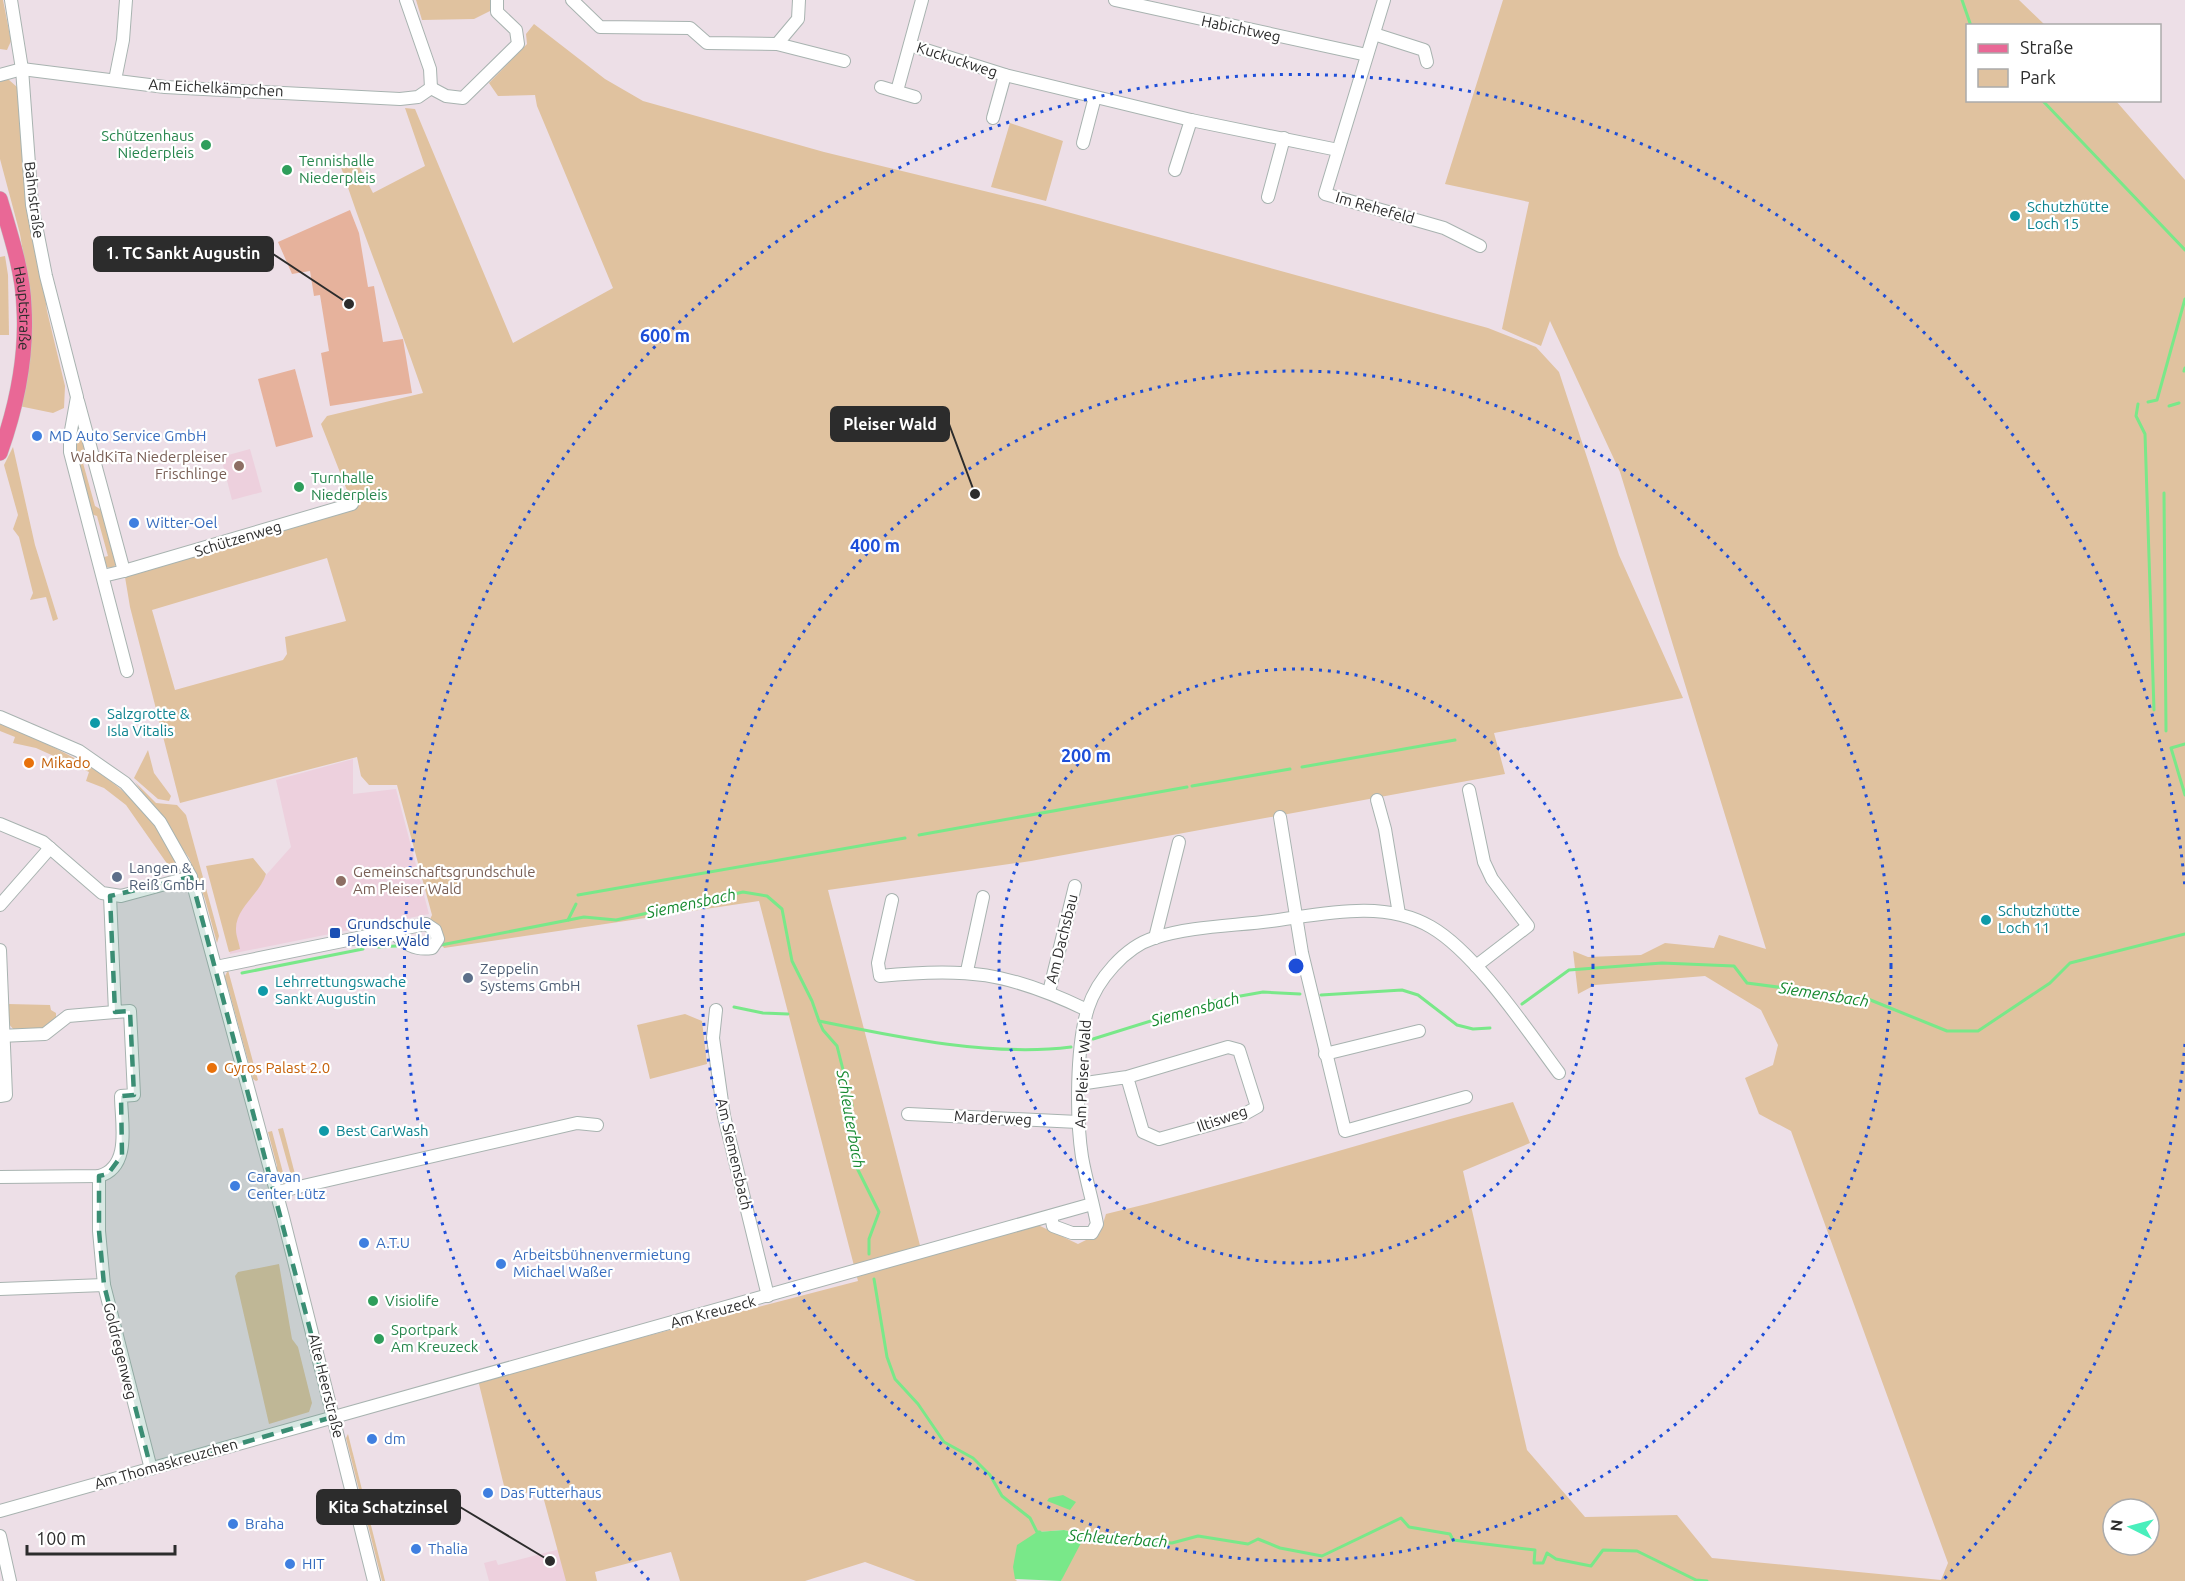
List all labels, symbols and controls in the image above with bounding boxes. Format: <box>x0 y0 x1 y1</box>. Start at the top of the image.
street label: Habichtweg <box>1200 12 1282 45</box>
legend <box>1966 24 2161 102</box>
text: Straße <box>2020 37 2073 57</box>
street label: Kuckuckweg <box>915 38 1000 81</box>
text: Park <box>2020 67 2056 87</box>
street label: Am Eichelkämpchen <box>148 75 284 100</box>
place label: Schützenhaus Niederpleis <box>101 127 194 161</box>
marker: Schützenhaus Niederpleis <box>199 138 213 152</box>
place label: Tennishalle Niederpleis <box>299 152 376 186</box>
street label: Bahnstraße <box>21 160 48 239</box>
marker: Tennishalle Niederpleis <box>280 163 294 177</box>
street label: Im Rehefeld <box>1334 188 1417 227</box>
place label: Schutzhütte Loch 15 <box>2027 198 2109 232</box>
marker: Schutzhütte Loch 15 <box>2008 209 2022 223</box>
callout: 1. TC Sankt Augustin <box>94 237 273 271</box>
text: 1. TC Sankt Augustin <box>106 244 260 262</box>
street label: Hauptstraße <box>11 264 34 351</box>
text: 600 m <box>640 325 690 345</box>
callout: Pleiser Wald <box>831 407 949 441</box>
text: Pleiser Wald <box>843 415 937 433</box>
place label: MD Auto Service GmbH <box>49 427 206 444</box>
marker: MD Auto Service GmbH <box>30 429 44 443</box>
place label: WaldKiTa Niederpleiser Frischlinge <box>71 448 227 482</box>
marker: WaldKiTa Niederpleiser Frischlinge <box>232 459 246 473</box>
place label: Turnhalle Niederpleis <box>311 469 388 503</box>
marker: Turnhalle Niederpleis <box>292 480 306 494</box>
place label: Witter-Oel <box>146 514 218 531</box>
marker: Witter-Oel <box>127 516 141 530</box>
street label: Schützenweg <box>192 517 283 560</box>
text: 400 m <box>850 535 900 555</box>
place label: Salzgrotte & Isla Vitalis <box>107 705 190 739</box>
marker: Salzgrotte & Isla Vitalis <box>88 716 102 730</box>
text: 200 m <box>1061 745 1111 765</box>
place label: Mikado <box>41 754 91 771</box>
marker: Mikado <box>22 756 36 770</box>
place label: Langen & Reiß GmbH <box>129 859 205 893</box>
place label: Gemeinschaftsgrundschule Am Pleiser Wald <box>353 863 536 897</box>
marker: Langen & Reiß GmbH <box>110 870 124 884</box>
marker: Gemeinschaftsgrundschule Am Pleiser Wald <box>334 874 348 888</box>
water label: Siemensbach <box>644 885 737 921</box>
street label: Am Dachsbau <box>1042 892 1081 985</box>
place label: Schutzhütte Loch 11 <box>1998 902 2080 936</box>
marker: Schutzhütte Loch 11 <box>1979 913 1993 927</box>
place label: Grundschule Pleiser Wald <box>347 915 431 949</box>
marker: Grundschule Pleiser Wald <box>328 926 342 940</box>
centre of rings <box>1286 956 1306 976</box>
place label: Zeppelin Systems GmbH <box>480 960 581 994</box>
marker: Zeppelin Systems GmbH <box>461 971 475 985</box>
place label: Lehrrettungswache Sankt Augustin <box>275 973 406 1007</box>
water label: Siemensbach <box>1777 978 1870 1010</box>
marker: Lehrrettungswache Sankt Augustin <box>256 984 270 998</box>
water label: Siemensbach <box>1148 989 1241 1030</box>
street label: Am Pleiser Wald <box>1071 1019 1094 1129</box>
place label: Gyros Palast 2.0 <box>224 1059 330 1076</box>
marker: Gyros Palast 2.0 <box>205 1061 219 1075</box>
water label: Schleuterbach <box>833 1067 869 1170</box>
street label: Am Siemensbach <box>713 1096 756 1211</box>
street label: Iltisweg <box>1194 1102 1249 1135</box>
street label: Marderweg <box>954 1107 1032 1128</box>
place label: Best CarWash <box>336 1122 429 1139</box>
marker: Best CarWash <box>317 1124 331 1138</box>
place label: Caravan Center Lütz <box>247 1168 325 1202</box>
marker: Caravan Center Lütz <box>228 1179 242 1193</box>
place label: A.T.U <box>376 1234 410 1251</box>
marker: A.T.U <box>357 1236 371 1250</box>
place label: Arbeitsbühnenvermietung Michael Waßer <box>513 1246 691 1280</box>
marker: Arbeitsbühnenvermietung Michael Waßer <box>494 1257 508 1271</box>
place label: Visiolife <box>385 1292 439 1309</box>
street label: Am Kreuzeck <box>668 1292 758 1331</box>
marker: Visiolife <box>366 1294 380 1308</box>
street label: Goldregenweg <box>100 1301 141 1401</box>
place label: Sportpark Am Kreuzeck <box>391 1321 479 1355</box>
street label: Alte Heerstraße <box>305 1332 348 1440</box>
marker: Sportpark Am Kreuzeck <box>372 1332 386 1346</box>
place label: dm <box>384 1430 406 1447</box>
marker: dm <box>365 1432 379 1446</box>
street label: Am Thomaskreuzchen <box>92 1435 239 1492</box>
place label: Das Futterhaus <box>500 1484 602 1501</box>
marker: Das Futterhaus <box>481 1486 495 1500</box>
callout: Kita Schatzinsel <box>317 1490 460 1524</box>
north arrow <box>2101 1497 2161 1557</box>
text: Kita Schatzinsel <box>328 1498 448 1516</box>
place label: Braha <box>245 1515 284 1532</box>
marker: Braha <box>226 1517 240 1531</box>
scale bar <box>27 1518 176 1556</box>
text: N <box>2107 1519 2126 1532</box>
water label: Schleuterbach <box>1067 1525 1168 1550</box>
text: 100 m <box>36 1528 86 1548</box>
place label: Thalia <box>428 1540 468 1557</box>
marker: Thalia <box>409 1542 423 1556</box>
place label: HIT <box>302 1555 325 1572</box>
marker: HIT <box>283 1557 297 1571</box>

